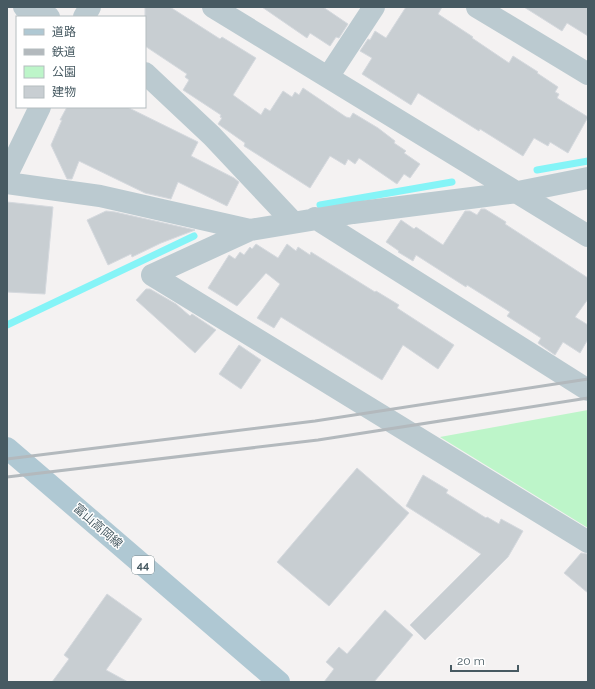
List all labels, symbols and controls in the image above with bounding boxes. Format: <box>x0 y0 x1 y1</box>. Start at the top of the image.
legend <box>16 16 146 108</box>
text: 道路 <box>52 25 76 39</box>
text: 鉄道 <box>52 45 76 59</box>
text: 公園 <box>52 65 76 79</box>
text: 建物 <box>52 85 76 99</box>
street label: 富山高岡線 <box>71 501 125 551</box>
road number: 44 <box>132 556 154 574</box>
scale bar <box>451 647 518 673</box>
text: 20 m <box>457 654 485 668</box>

